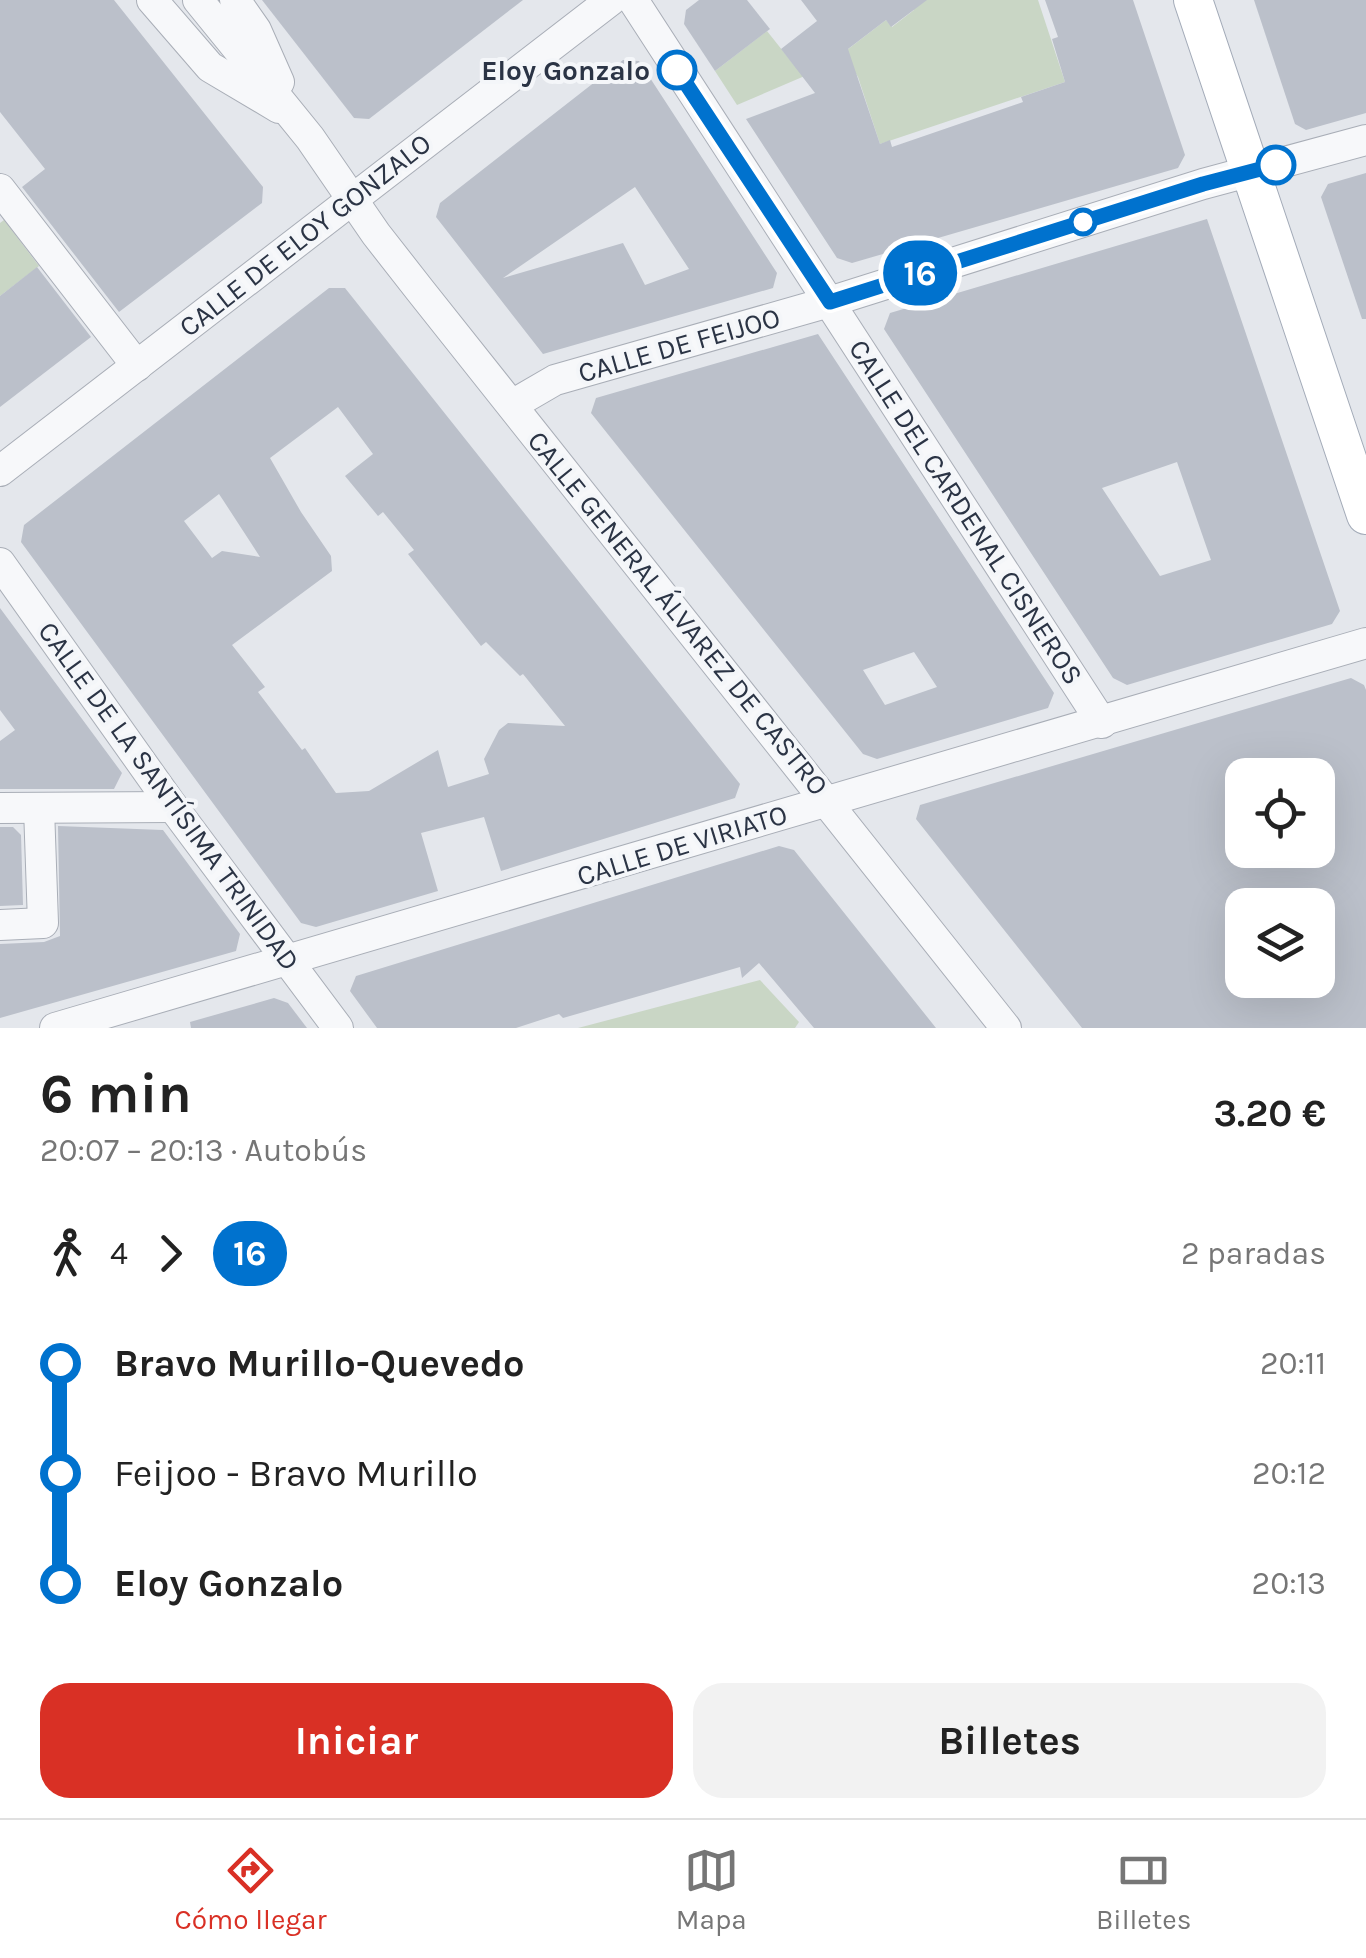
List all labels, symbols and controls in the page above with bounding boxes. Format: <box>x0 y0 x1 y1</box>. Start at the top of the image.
marker: Eloy Gonzalo <box>658 51 696 89</box>
place label: Eloy Gonzalo <box>481 54 650 87</box>
street label: CALLE DE ELOY GONZALO <box>173 127 437 343</box>
unlabelled marker <box>1257 146 1295 184</box>
unlabelled marker <box>1070 209 1096 235</box>
line badge: 16 <box>875 240 965 306</box>
text: 16 <box>903 253 937 294</box>
street label: CALLE DE FEIJOO <box>574 300 784 390</box>
street label: CALLE DEL CARDENAL CISNEROS <box>842 333 1090 691</box>
street label: CALLE GENERAL ÁLVAREZ DE CASTRO <box>521 424 836 802</box>
street label: CALLE DE LA SANTÍSIMA TRINIDAD <box>31 615 307 977</box>
map controls <box>1225 758 1335 998</box>
button: locate <box>1225 758 1335 868</box>
street label: CALLE DE VIRIATO <box>573 797 791 893</box>
button: layers <box>1225 888 1335 998</box>
text: 6 min <box>40 1062 192 1126</box>
text: 3.20 € <box>1213 1091 1326 1136</box>
text: 20:07 – 20:13 · Autobús <box>40 1132 367 1169</box>
icon: walk <box>40 1226 95 1281</box>
icon: forward <box>143 1226 198 1281</box>
text: 16 <box>233 1233 267 1274</box>
text: 4 <box>110 1235 128 1272</box>
text: 2 paradas <box>1181 1235 1326 1272</box>
text: Bravo Murillo-Quevedo <box>114 1341 525 1386</box>
text: 20:11 <box>1260 1345 1326 1382</box>
text: Feijoo - Bravo Murillo <box>114 1451 478 1496</box>
text: 20:12 <box>1252 1455 1326 1492</box>
text: Eloy Gonzalo <box>114 1561 343 1606</box>
text: 20:13 <box>1252 1565 1326 1602</box>
button: Iniciar <box>40 1683 673 1798</box>
button: Billetes <box>693 1683 1326 1798</box>
tab: Cómo llegar <box>175 1843 327 1936</box>
tab: Mapa <box>676 1843 747 1936</box>
tab: Billetes <box>1096 1843 1191 1936</box>

